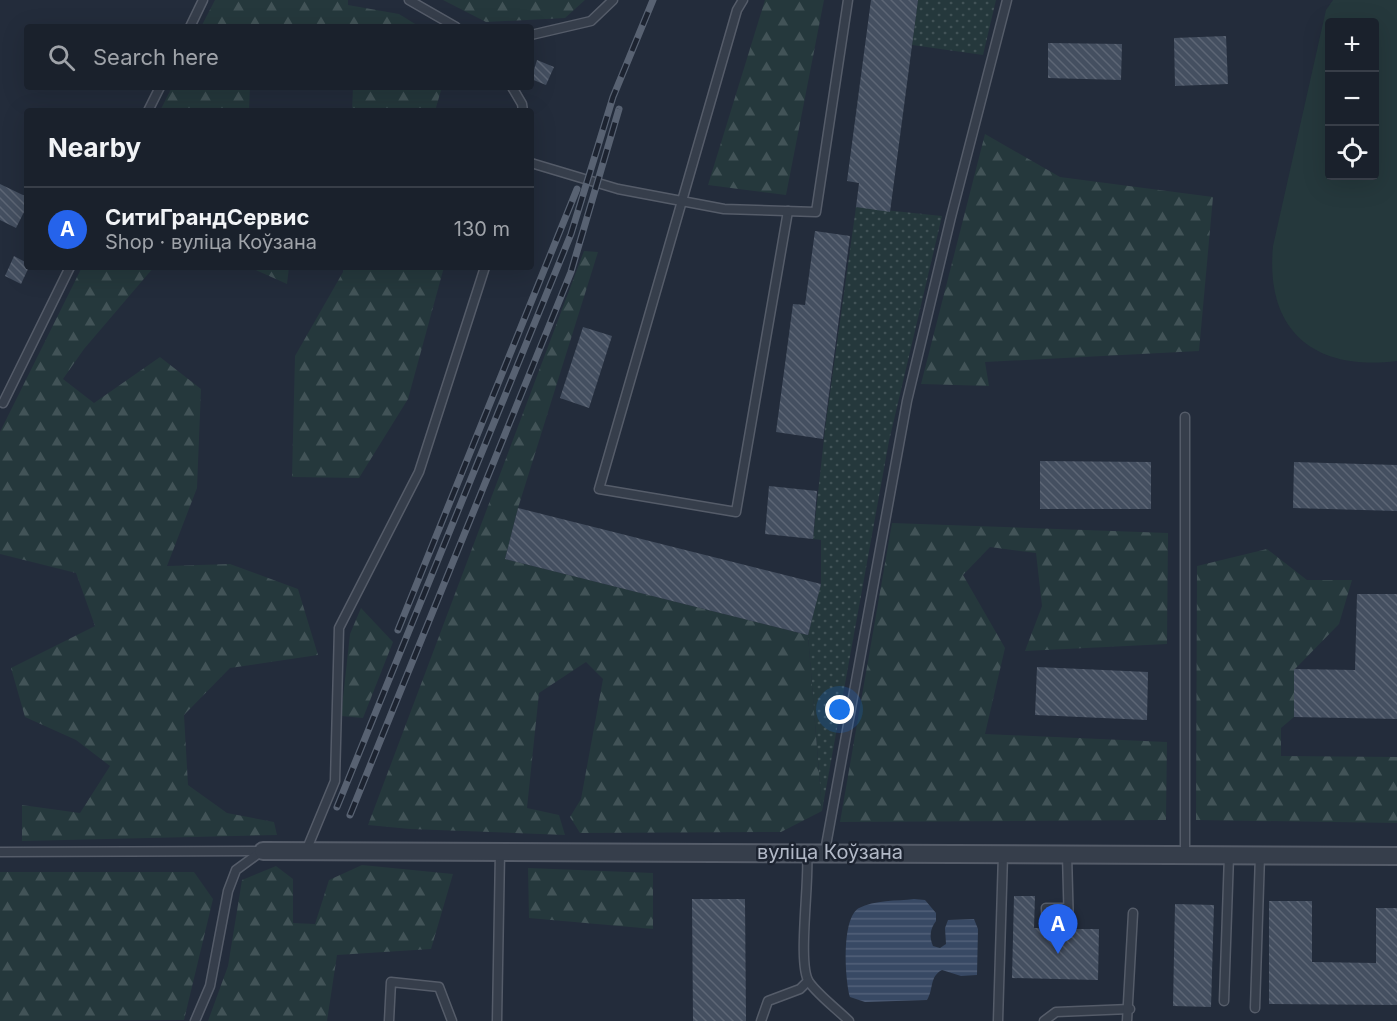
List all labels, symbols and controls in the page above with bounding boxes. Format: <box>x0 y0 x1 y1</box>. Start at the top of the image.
map controls <box>1325 18 1379 180</box>
button: + <box>1325 18 1379 72</box>
search box <box>24 24 534 90</box>
icon: search <box>45 41 78 74</box>
text: Search here <box>93 44 219 70</box>
button: − <box>1325 72 1379 126</box>
button: locate <box>1325 126 1379 180</box>
text: Nearby <box>48 132 141 163</box>
text: СитиГрандСервис <box>105 204 309 230</box>
text: A <box>60 217 75 241</box>
text: 130 m <box>454 217 510 241</box>
text: Shop · вуліца Коўзана <box>105 230 317 254</box>
your location <box>825 695 854 724</box>
street label: вуліца Коўзана <box>757 840 903 864</box>
pin: A <box>1038 904 1078 954</box>

